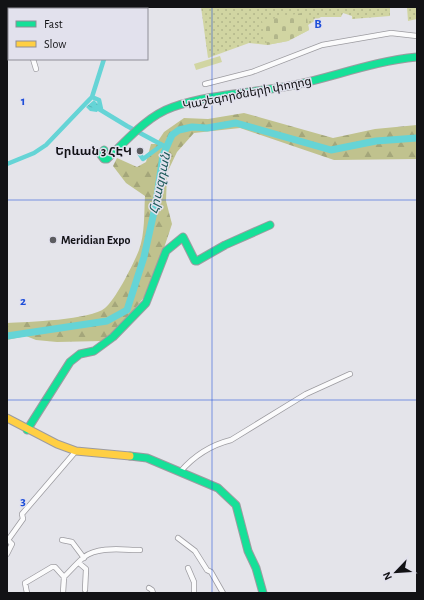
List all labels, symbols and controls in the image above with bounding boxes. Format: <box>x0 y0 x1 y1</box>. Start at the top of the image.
legend <box>8 8 148 60</box>
text: Fast <box>44 18 63 30</box>
text: B <box>314 18 322 31</box>
text: Slow <box>44 38 66 50</box>
street label: Կաշեգործների փողոց <box>182 75 313 112</box>
text: 1 <box>21 95 25 108</box>
place label: Երևան 3 ՀԷԿ <box>55 145 132 158</box>
marker: Երևան 3 ՀԷԿ <box>135 146 145 156</box>
water label: Հրազդան <box>148 150 175 215</box>
place label: Meridian Expo <box>61 234 131 246</box>
marker: Meridian Expo <box>48 235 58 245</box>
text: 2 <box>20 295 26 308</box>
text: 3 <box>20 495 26 508</box>
north arrow <box>376 552 416 592</box>
text: N <box>381 570 394 582</box>

